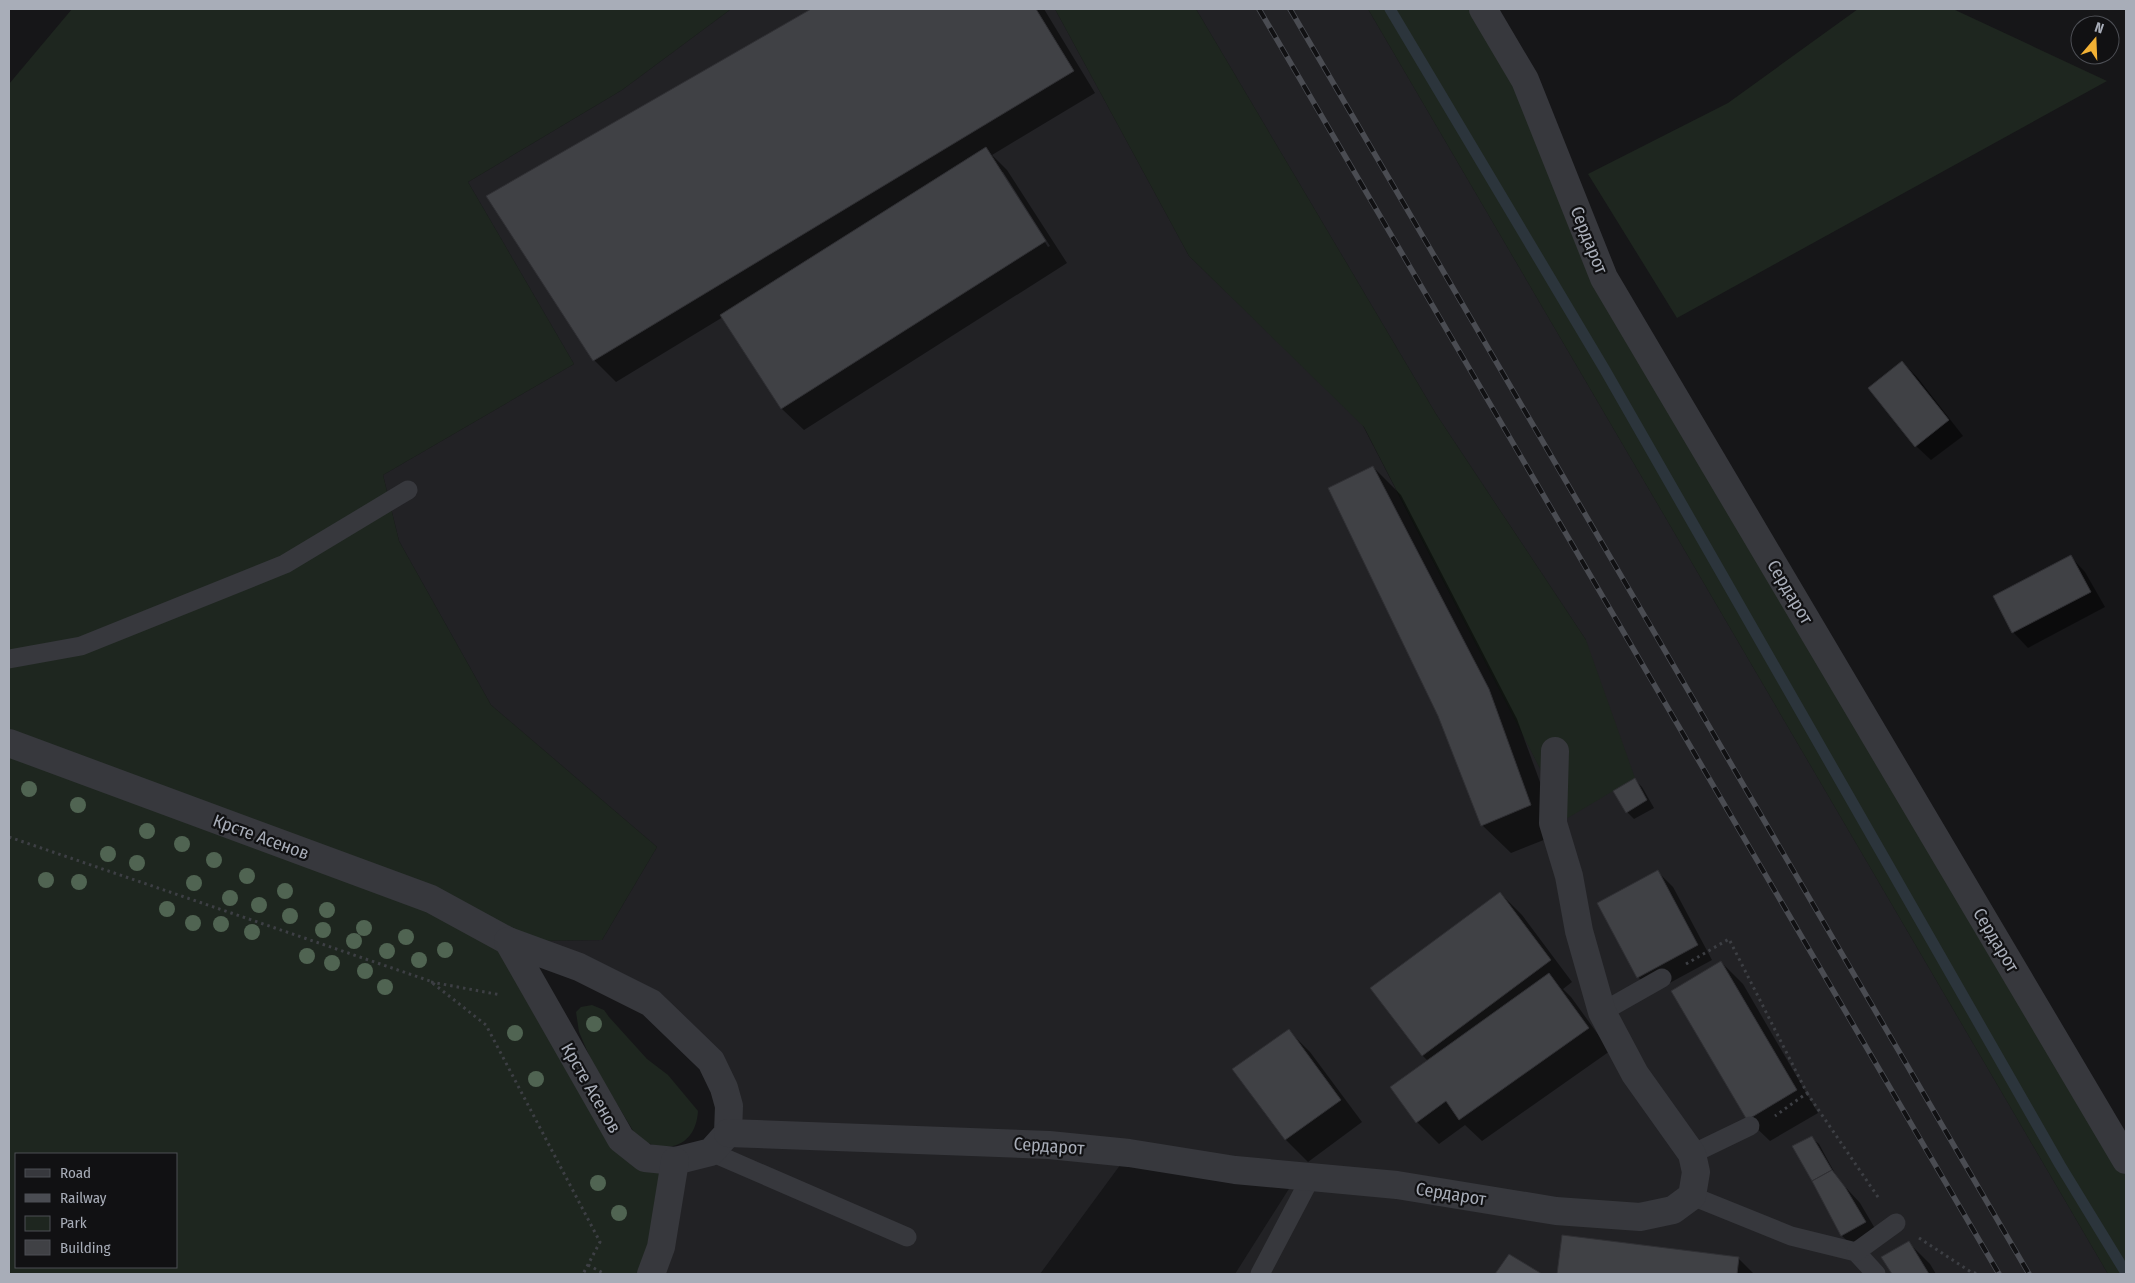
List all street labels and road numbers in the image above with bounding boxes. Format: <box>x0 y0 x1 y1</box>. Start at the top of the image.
street label: Сердарот <box>1566 203 1613 278</box>
street label: Сердарот <box>1762 556 1818 629</box>
street label: Крсте Асенов <box>210 809 312 865</box>
street label: Сердарот <box>1968 904 2024 977</box>
street label: Крсте Асенов <box>556 1039 626 1137</box>
street label: Сердарот <box>1013 1133 1086 1159</box>
street label: Сердарот <box>1414 1178 1488 1211</box>

